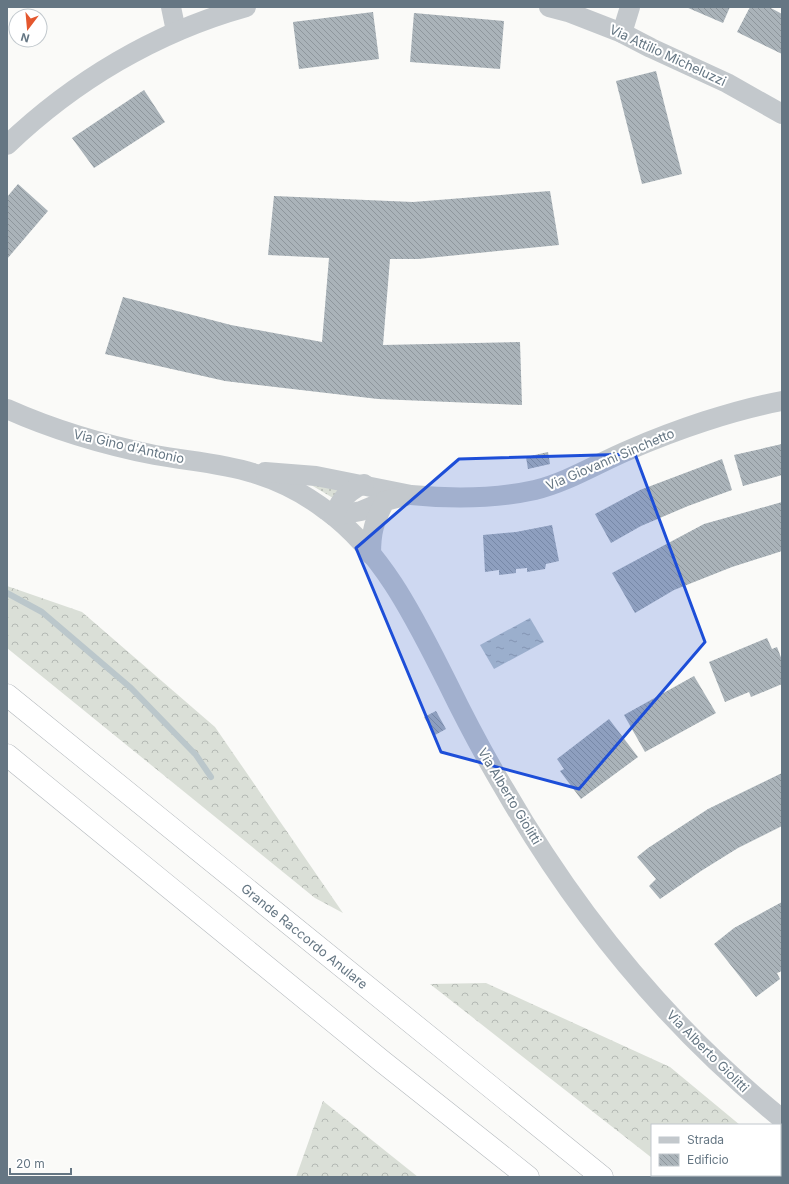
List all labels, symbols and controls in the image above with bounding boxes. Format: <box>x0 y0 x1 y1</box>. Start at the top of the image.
north arrow <box>8 8 48 48</box>
street label: Via Attilio Micheluzzi <box>607 21 729 89</box>
text: N <box>19 30 31 45</box>
street label: Via Gino d'Antonio <box>72 425 186 467</box>
street label: Via Giovanni Sinchetto <box>543 425 677 493</box>
street label: Via Alberto Giolitti <box>475 745 545 847</box>
street label: Grande Raccordo Anulare <box>238 880 371 992</box>
street label: Via Alberto Giolitti <box>664 1007 752 1095</box>
legend <box>651 1124 781 1176</box>
text: Strada <box>687 1132 724 1147</box>
scale bar <box>10 1150 71 1176</box>
text: Edificio <box>687 1152 729 1167</box>
text: 20 m <box>16 1156 45 1171</box>

